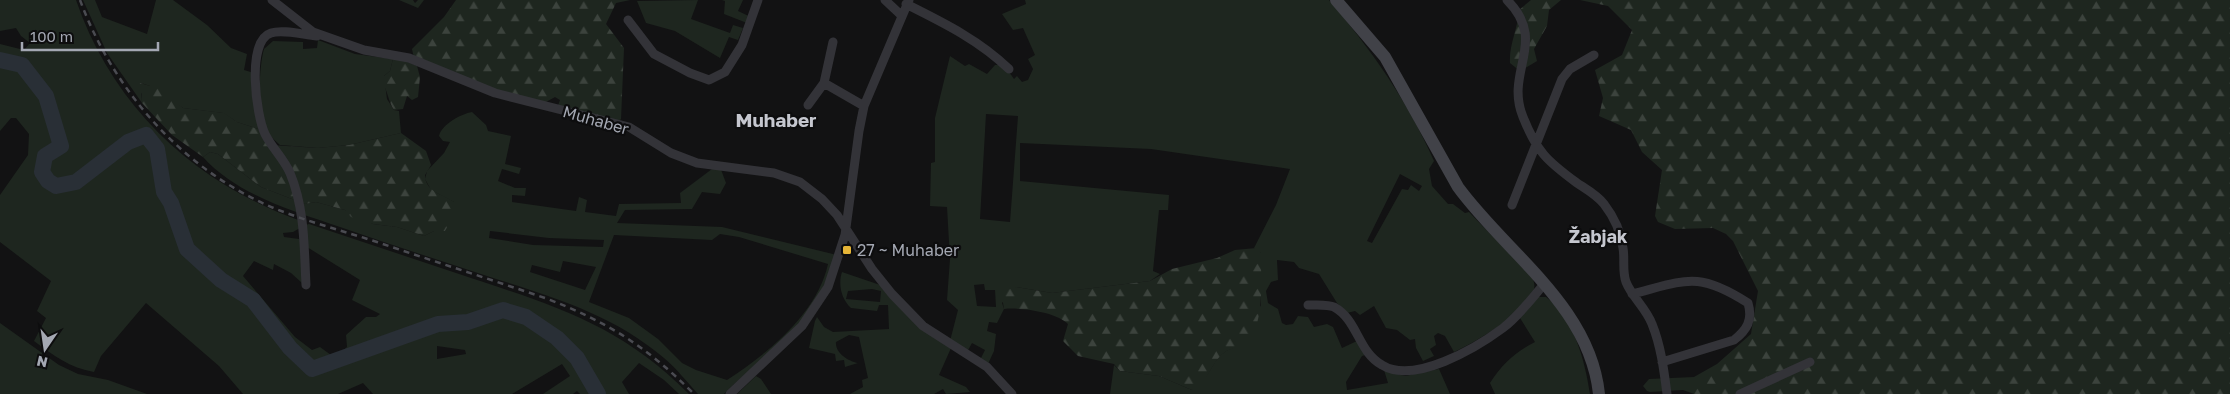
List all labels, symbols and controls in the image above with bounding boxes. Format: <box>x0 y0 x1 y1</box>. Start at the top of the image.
scale bar <box>22 20 159 52</box>
text: 100 m <box>30 27 73 45</box>
street label: Muhaber <box>561 101 631 139</box>
district label: Muhaber <box>735 108 817 131</box>
district label: Žabjak <box>1569 225 1628 247</box>
place label: 27 ~ Muhaber <box>857 240 959 260</box>
marker: 27 ~ Muhaber <box>841 244 853 256</box>
north arrow <box>20 324 70 374</box>
text: N <box>35 353 49 372</box>

